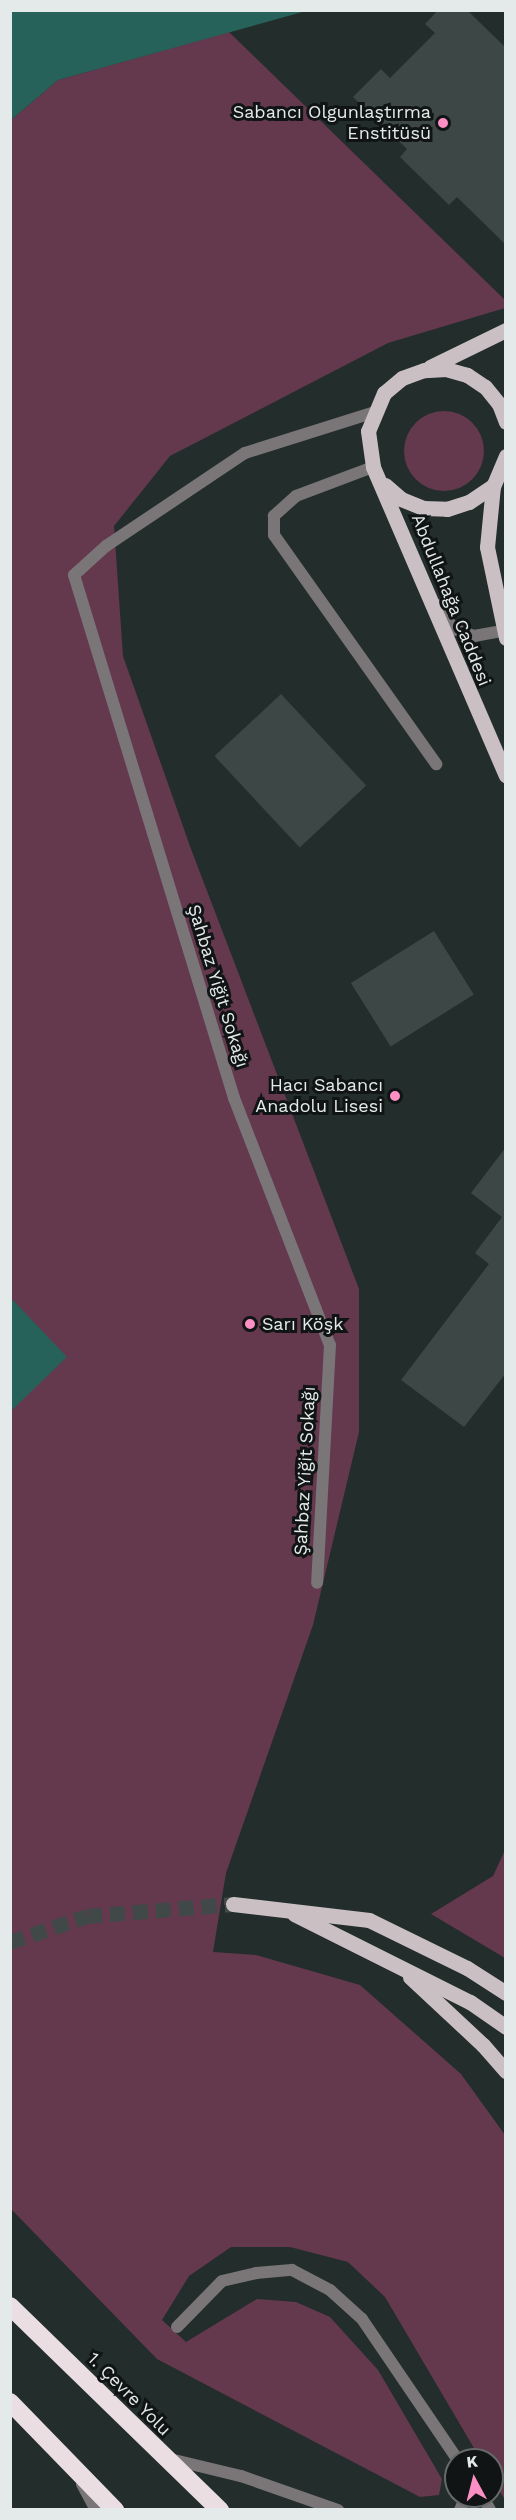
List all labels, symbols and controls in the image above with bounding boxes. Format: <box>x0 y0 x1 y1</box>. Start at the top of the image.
place label: Sabancı Olgunlaştırma Enstitüsü <box>233 102 431 144</box>
marker: Sabancı Olgunlaştırma Enstitüsü <box>436 116 450 130</box>
street label: Abdullahağa Caddesi <box>407 511 495 689</box>
street label: Şahbaz Yiğit Sokağı <box>183 902 253 1070</box>
place label: Hacı Sabancı Anadolu Lisesi <box>255 1075 383 1118</box>
marker: Hacı Sabancı Anadolu Lisesi <box>388 1089 402 1103</box>
place label: Sarı Köşk <box>262 1313 343 1335</box>
marker: Sarı Köşk <box>243 1317 257 1331</box>
street label: Şahbaz Yiğit Sokağı <box>290 1386 320 1556</box>
street label: 1. Çevre Yolu <box>83 2348 175 2440</box>
north arrow <box>444 2448 504 2508</box>
text: K <box>465 2452 479 2472</box>

